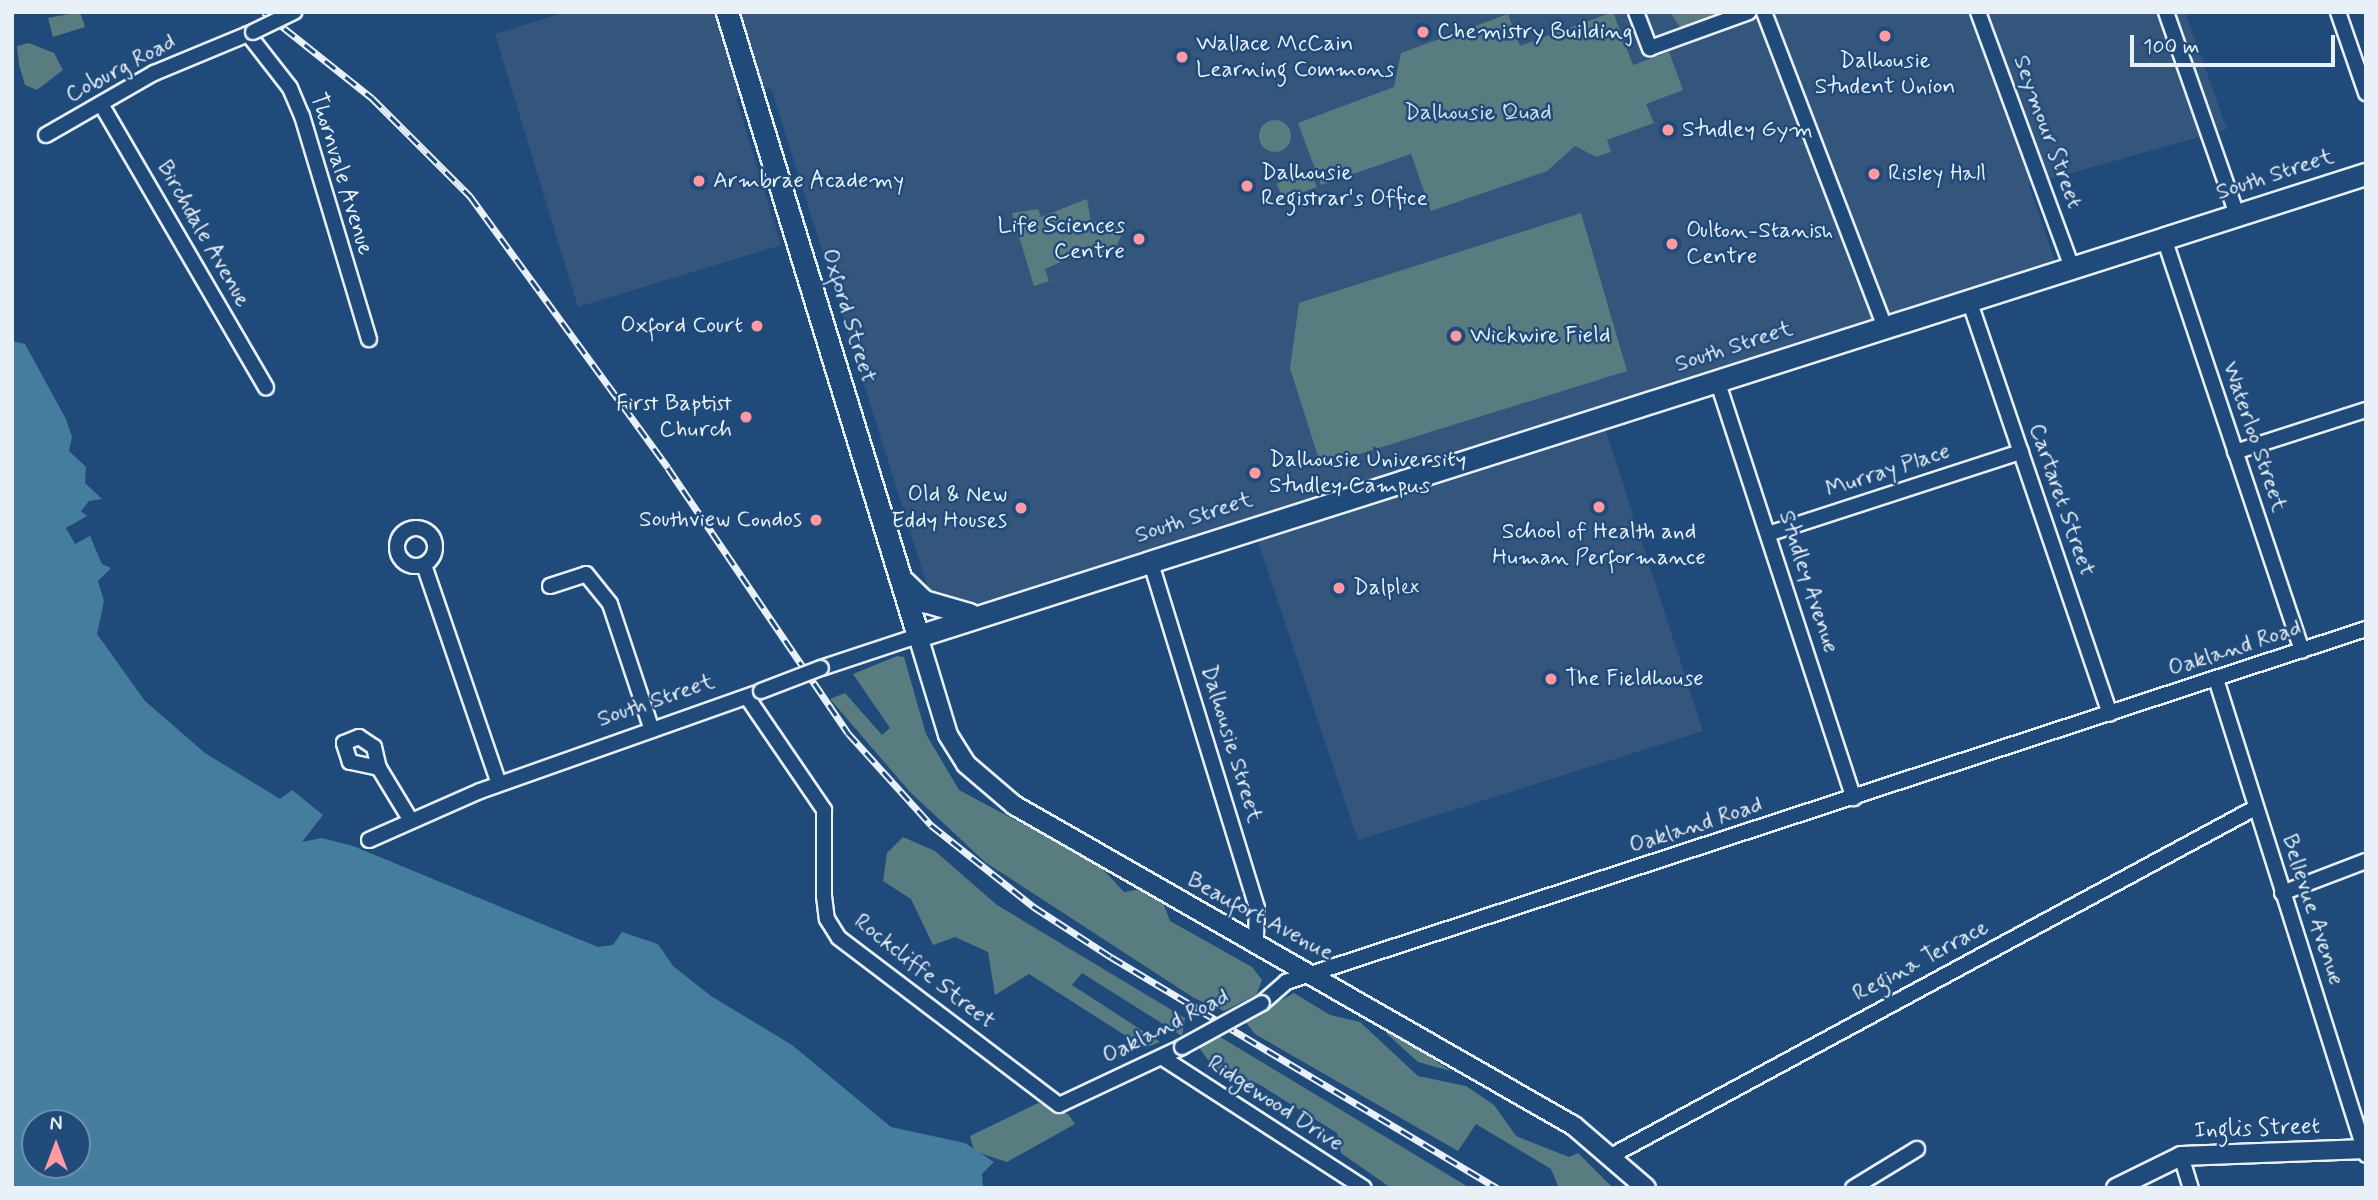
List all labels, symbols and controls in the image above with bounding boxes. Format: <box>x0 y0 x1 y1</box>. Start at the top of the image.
place label: Chemistry Building <box>1437 18 1627 46</box>
scale bar <box>2133 21 2338 65</box>
marker: Chemistry Building <box>1415 24 1431 40</box>
street label: Coburg Road <box>61 28 181 110</box>
marker: Dalhousie Student Union <box>1877 28 1893 44</box>
place label: Wallace McCain Learning Commons <box>1196 30 1397 84</box>
text: 100 m <box>2143 33 2199 61</box>
place label: Dalhousie Student Union <box>1815 47 1955 101</box>
marker: Wallace McCain Learning Commons <box>1174 49 1190 65</box>
street label: Seymour Street <box>2006 50 2088 214</box>
street label: Thornvale Avenue <box>303 88 379 260</box>
park label: Dalhousie Quad <box>1404 99 1552 127</box>
place label: Studley Gym <box>1682 116 1813 144</box>
marker: Studley Gym <box>1660 122 1676 138</box>
street label: South Street <box>2213 143 2337 207</box>
street label: Birchdale Avenue <box>149 154 257 314</box>
place label: Dalhousie Registrar's Office <box>1261 159 1428 213</box>
place label: Risley Hall <box>1888 160 1987 188</box>
marker: Risley Hall <box>1866 166 1882 182</box>
place label: Armbrae Academy <box>713 167 904 195</box>
marker: Armbrae Academy <box>691 173 707 189</box>
marker: Dalhousie Registrar's Office <box>1239 178 1255 194</box>
place label: Life Sciences Centre <box>992 212 1125 266</box>
place label: Oulton-Stanish Centre <box>1686 217 1834 271</box>
marker: Life Sciences Centre <box>1131 231 1147 247</box>
marker: Oulton-Stanish Centre <box>1664 236 1680 252</box>
street label: Oxford Street <box>815 246 881 386</box>
place label: Oxford Court <box>616 312 743 340</box>
street label: South Street <box>1672 315 1796 379</box>
marker: Oxford Court <box>749 318 765 334</box>
place label: Wickwire Field <box>1470 322 1610 350</box>
marker: Wickwire Field <box>1448 328 1464 344</box>
street label: Waterloo Street <box>2215 358 2293 516</box>
place label: First Baptist Church <box>616 390 732 444</box>
marker: First Baptist Church <box>738 409 754 425</box>
street label: Cartaret Street <box>2022 421 2100 579</box>
street label: Murray Place <box>1822 438 1954 504</box>
place label: Dalhousie University Studley Campus <box>1269 446 1466 500</box>
marker: Dalhousie University Studley Campus <box>1247 465 1263 481</box>
place label: Old & New Eddy Houses <box>891 481 1007 535</box>
street label: South Street <box>1132 486 1256 550</box>
marker: School of Health and Human Performance <box>1591 499 1607 515</box>
marker: Old & New Eddy Houses <box>1013 500 1029 516</box>
place label: Southview Condos <box>634 506 802 534</box>
street label: Studley Avenue <box>1772 506 1844 658</box>
marker: Southview Condos <box>808 512 824 528</box>
place label: School of Health and Human Performance <box>1492 518 1706 572</box>
place label: Dalplex <box>1353 574 1419 602</box>
marker: Dalplex <box>1331 580 1347 596</box>
street label: Oakland Road <box>2165 614 2305 684</box>
street label: Dalhousie Street <box>1194 662 1268 826</box>
place label: The Fieldhouse <box>1565 665 1703 693</box>
street label: South Street <box>594 668 718 734</box>
marker: The Fieldhouse <box>1543 671 1559 687</box>
street label: Oakland Road <box>1626 791 1766 861</box>
street label: Bellevue Avenue <box>2274 830 2350 990</box>
street label: Beaufort Avenue <box>1181 866 1339 968</box>
street label: Rockcliffe Street <box>848 909 1000 1035</box>
street label: Regina Terrace <box>1848 914 1994 1008</box>
street label: Oakland Road <box>1098 983 1234 1071</box>
street label: Ridgewood Drive <box>1203 1050 1347 1158</box>
north arrow <box>21 1109 91 1179</box>
text: N <box>50 1112 62 1137</box>
street label: Inglis Street <box>2192 1113 2322 1145</box>

